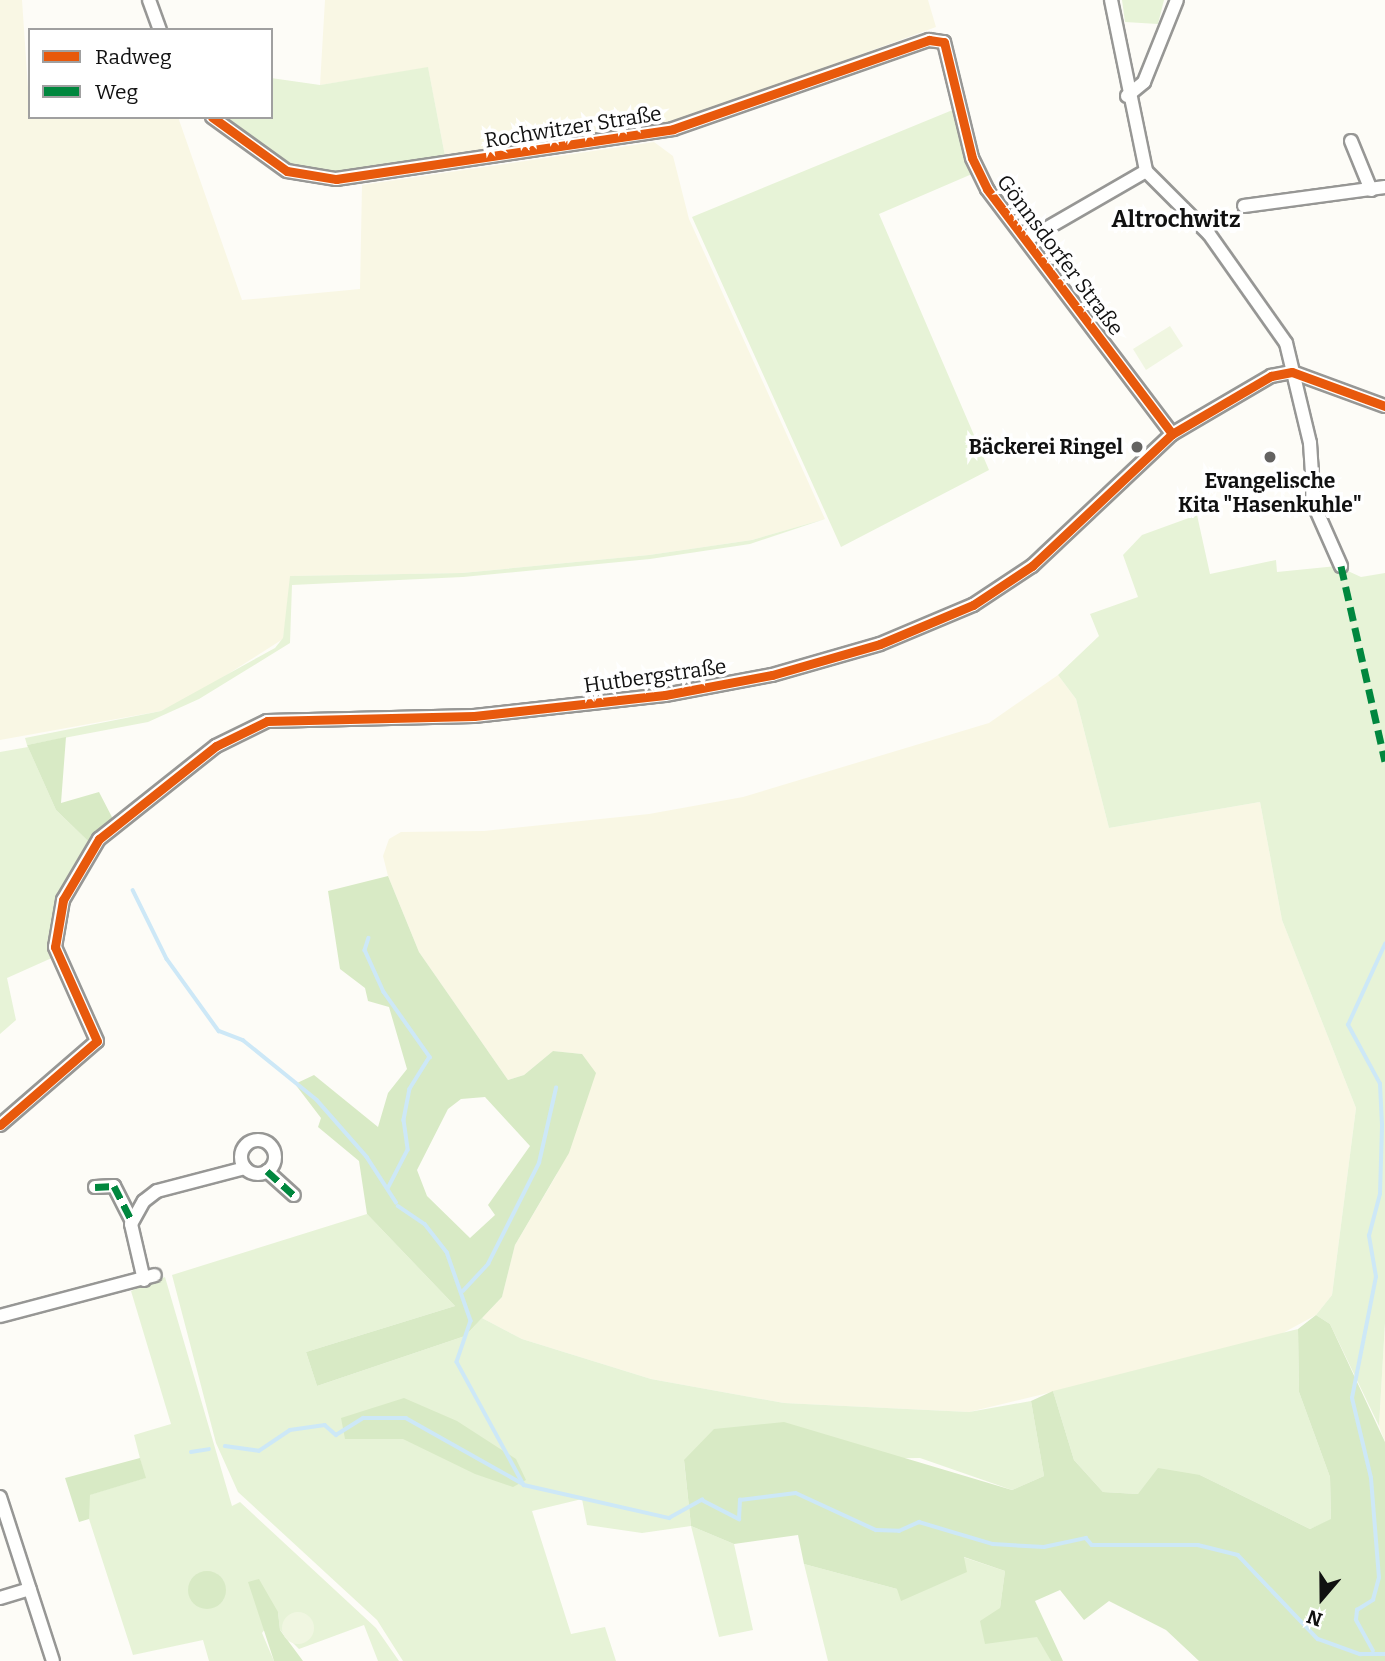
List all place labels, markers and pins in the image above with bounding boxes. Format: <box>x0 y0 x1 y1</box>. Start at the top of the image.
place label: Bäckerei Ringel <box>968 434 1123 460</box>
marker: Bäckerei Ringel <box>1129 439 1145 455</box>
marker: Evangelische Kita "Hasenkuhle" <box>1262 449 1278 465</box>
place label: Evangelische Kita "Hasenkuhle" <box>1178 468 1362 518</box>

